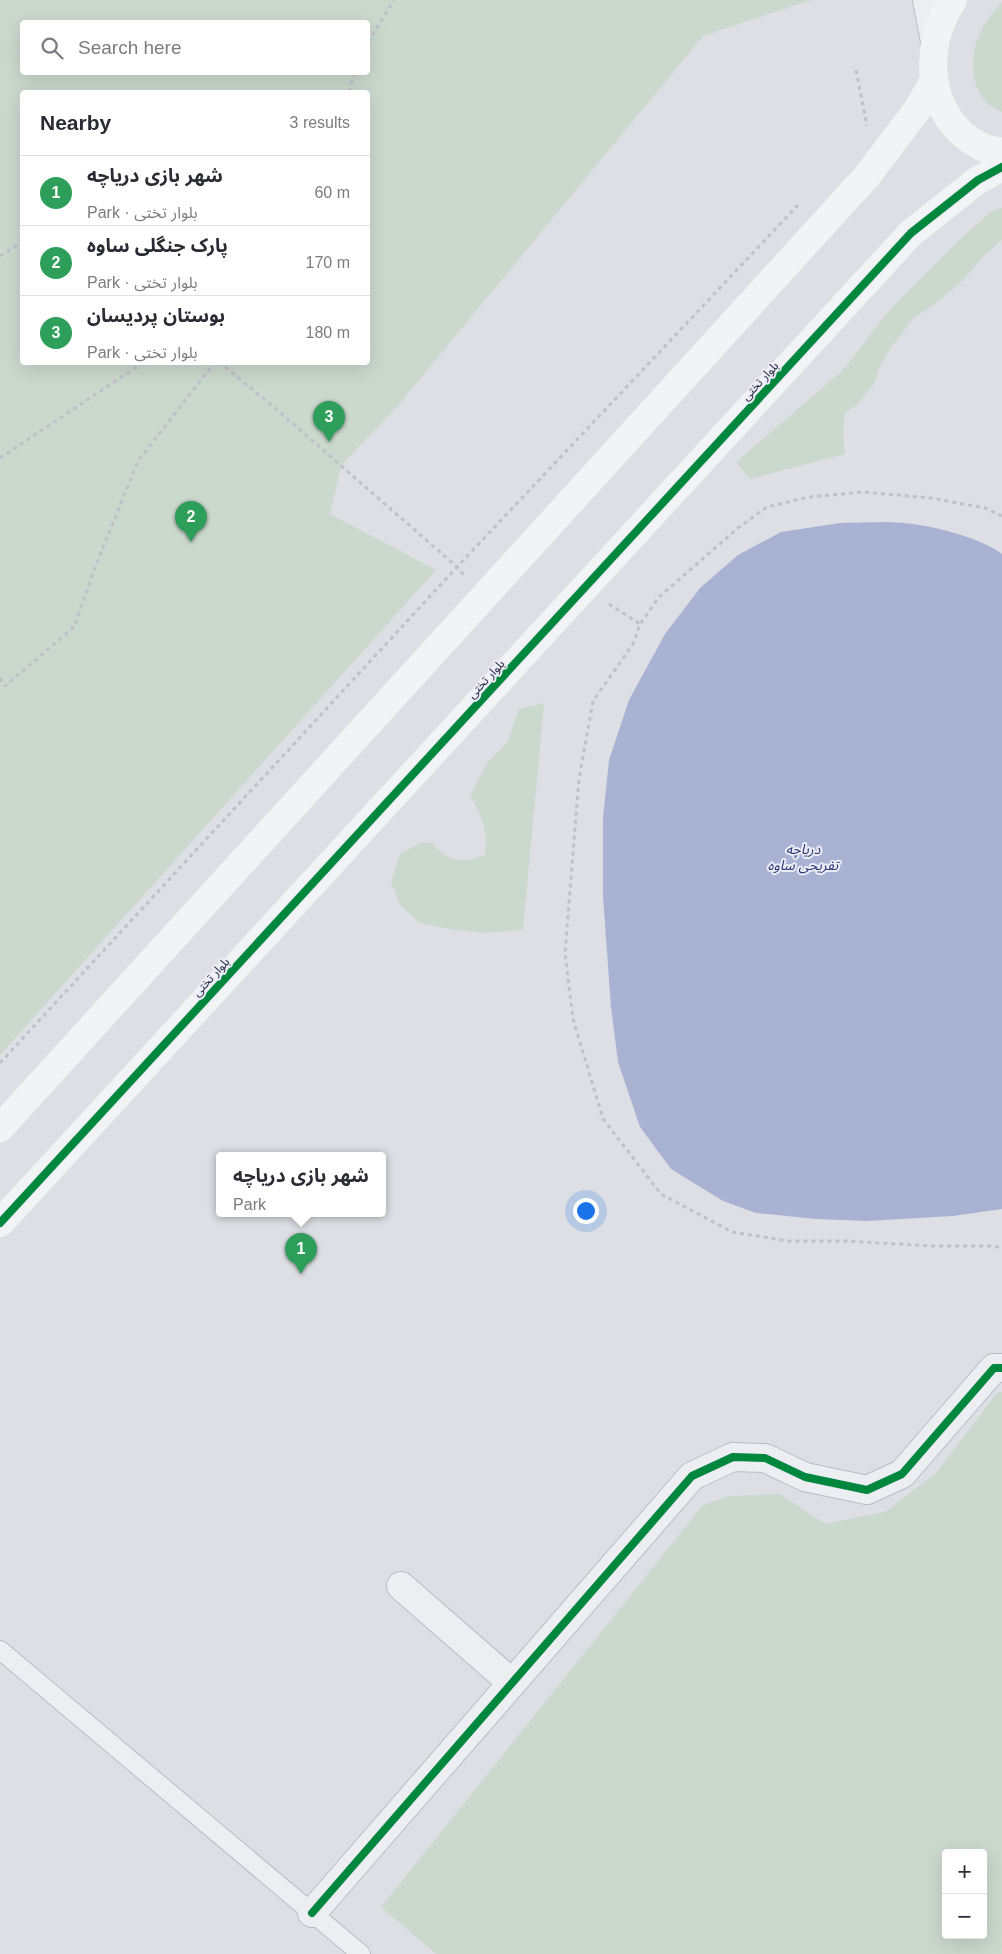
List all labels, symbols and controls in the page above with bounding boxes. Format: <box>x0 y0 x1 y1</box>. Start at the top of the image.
search box <box>20 20 370 75</box>
icon: search <box>38 34 66 62</box>
text: Search here <box>78 37 182 58</box>
text: Nearby <box>40 111 111 134</box>
text: 3 results <box>290 114 350 131</box>
text: شهر بازی دریاچه <box>87 165 223 186</box>
text: 1 <box>52 184 60 201</box>
text: 60 m <box>314 184 350 201</box>
text: Park · بلوار تختی <box>87 204 198 221</box>
text: پارک جنگلی ساوه <box>87 235 228 256</box>
text: 2 <box>52 254 60 271</box>
text: 170 m <box>306 254 350 271</box>
text: Park · بلوار تختی <box>87 274 198 291</box>
text: بوستان پردیسان <box>87 305 225 326</box>
text: 3 <box>52 324 60 341</box>
text: 180 m <box>306 324 350 341</box>
text: Park · بلوار تختی <box>87 344 198 361</box>
street label: بلوار تختی <box>739 359 781 403</box>
pin: 3 <box>313 401 345 442</box>
pin: 2 <box>175 501 207 542</box>
street label: بلوار تختی <box>465 657 507 701</box>
water label: دریاچه تفریحی ساوه <box>768 841 840 874</box>
street label: بلوار تختی <box>190 955 232 999</box>
popup <box>216 1152 386 1217</box>
text: شهر بازی دریاچه <box>233 1165 369 1186</box>
text: Park <box>233 1196 266 1213</box>
your location <box>573 1198 599 1224</box>
pin: 1 <box>285 1233 317 1274</box>
map controls <box>942 1849 987 1939</box>
button: + <box>942 1849 987 1894</box>
button: − <box>942 1894 987 1939</box>

